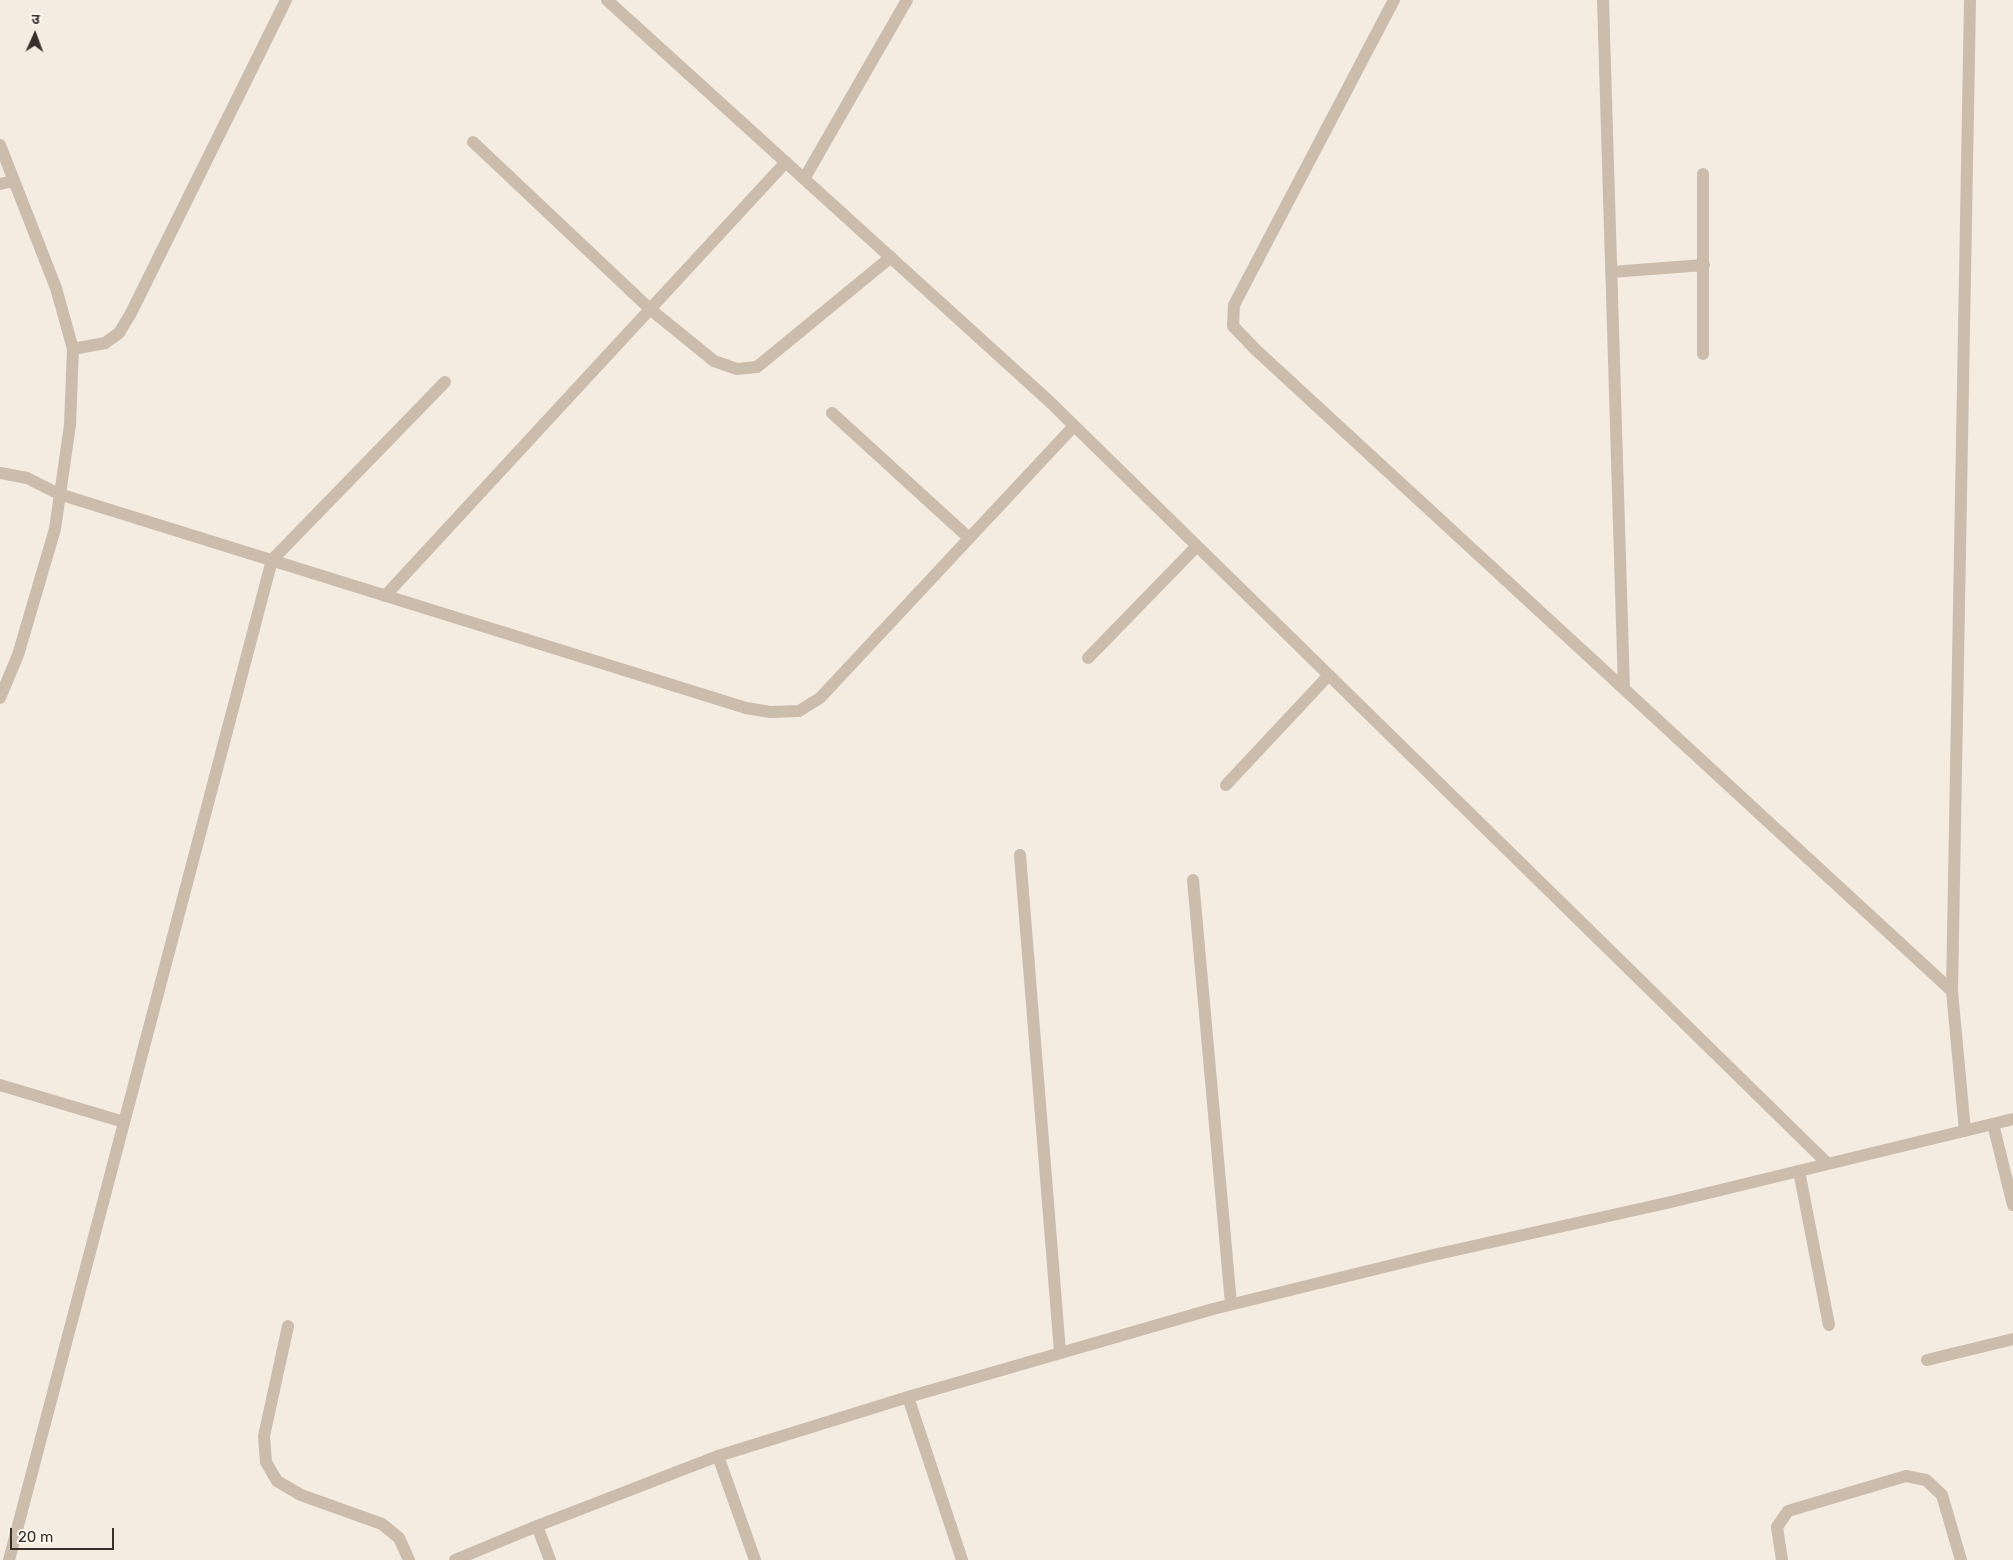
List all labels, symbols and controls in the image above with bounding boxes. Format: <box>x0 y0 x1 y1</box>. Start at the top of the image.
north arrow <box>10 10 60 60</box>
text: उ <box>31 11 40 28</box>
scale bar <box>12 1518 116 1550</box>
text: 20 m <box>18 1528 53 1546</box>

